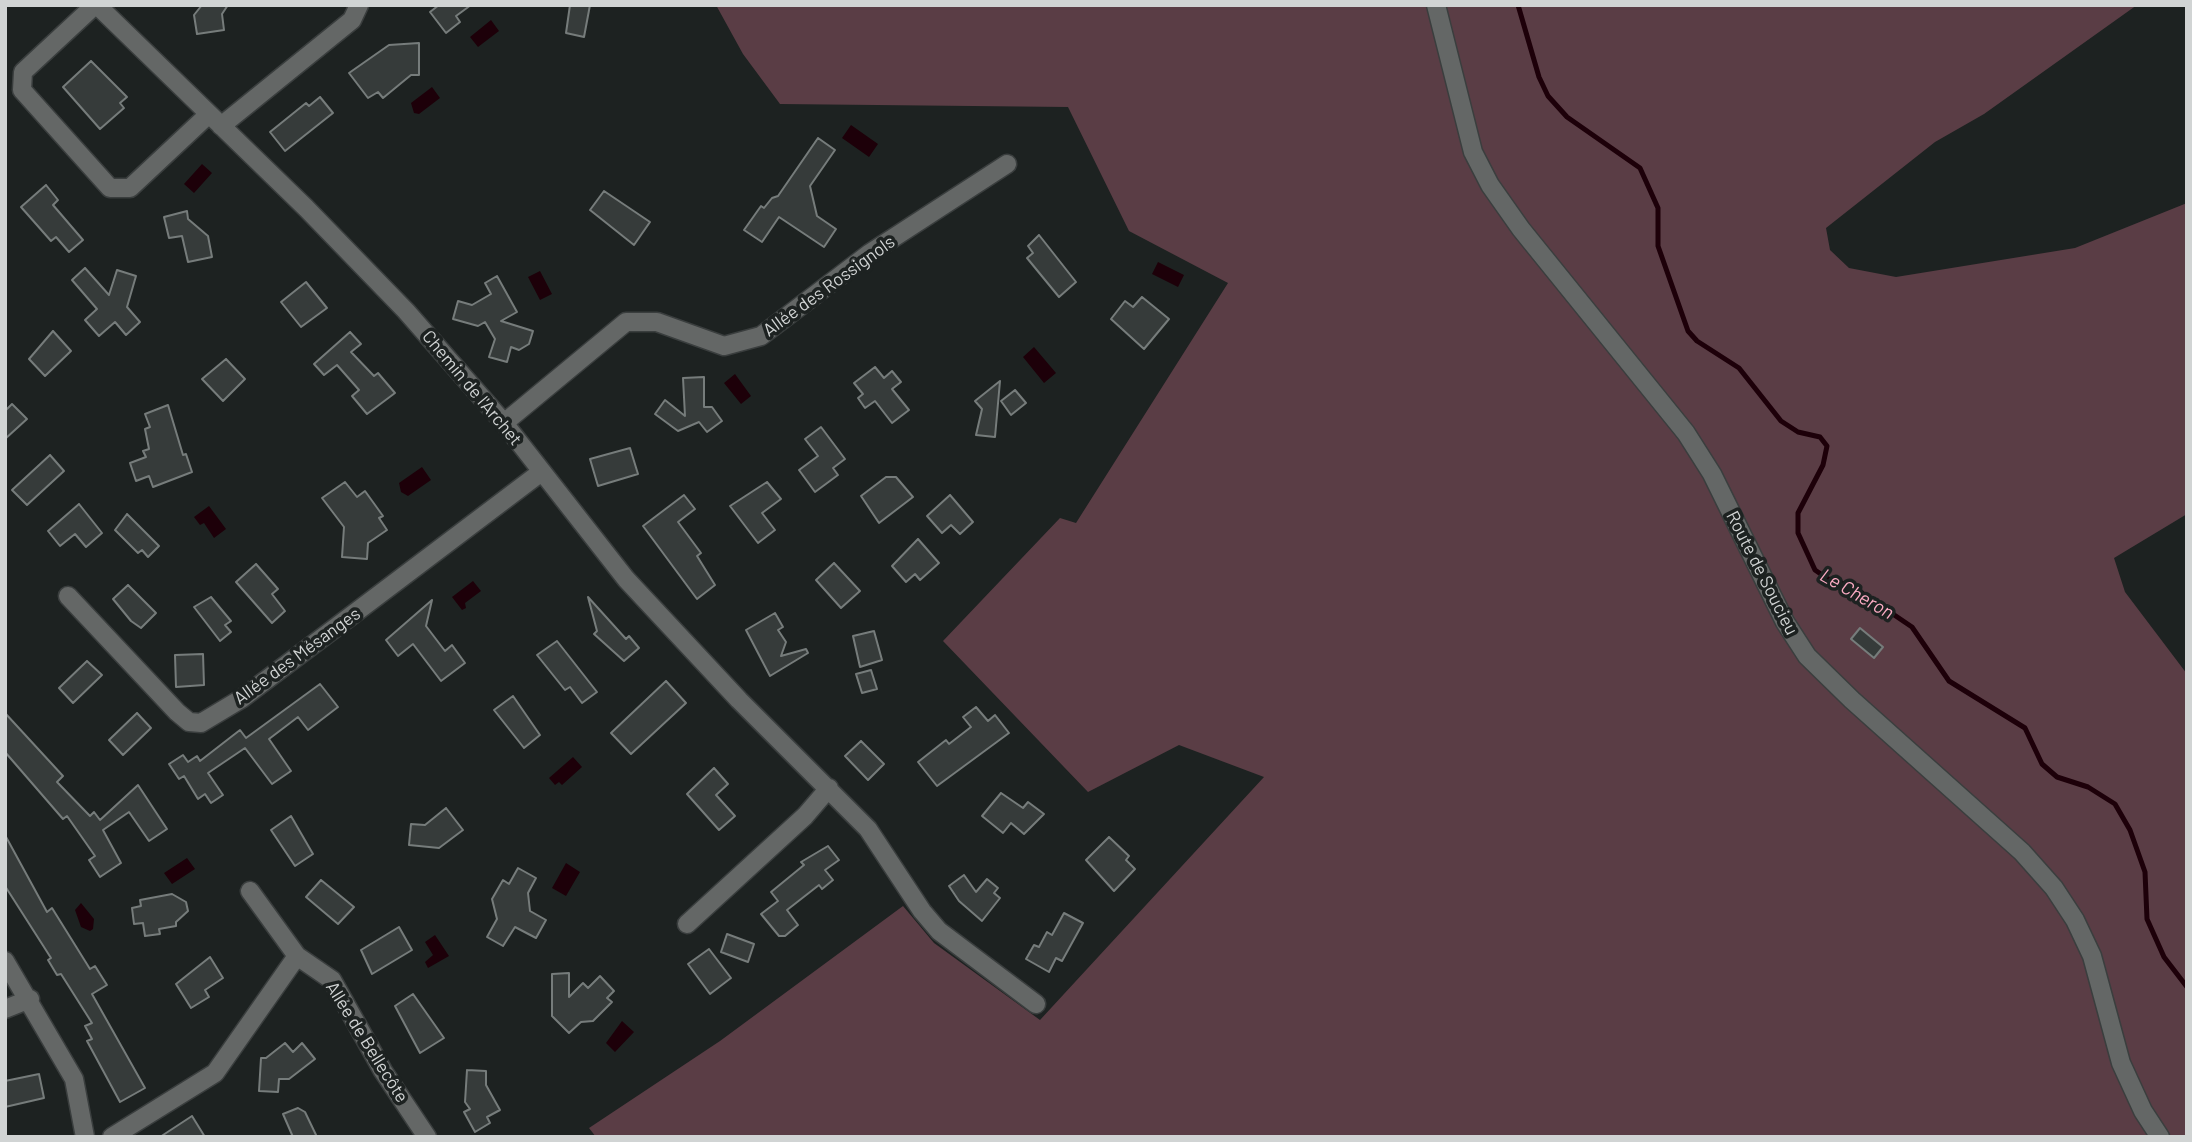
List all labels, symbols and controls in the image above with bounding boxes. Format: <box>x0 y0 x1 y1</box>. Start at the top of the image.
street label: Allée des Rossignols <box>759 231 899 341</box>
street label: Chemin de l'Archet <box>418 326 526 450</box>
street label: Route de Soucieu <box>1721 507 1803 639</box>
water label: Le Cheron <box>1816 564 1898 624</box>
street label: Allée des Mésanges <box>230 603 364 709</box>
street label: Allée de Bellecôte <box>321 978 413 1106</box>

